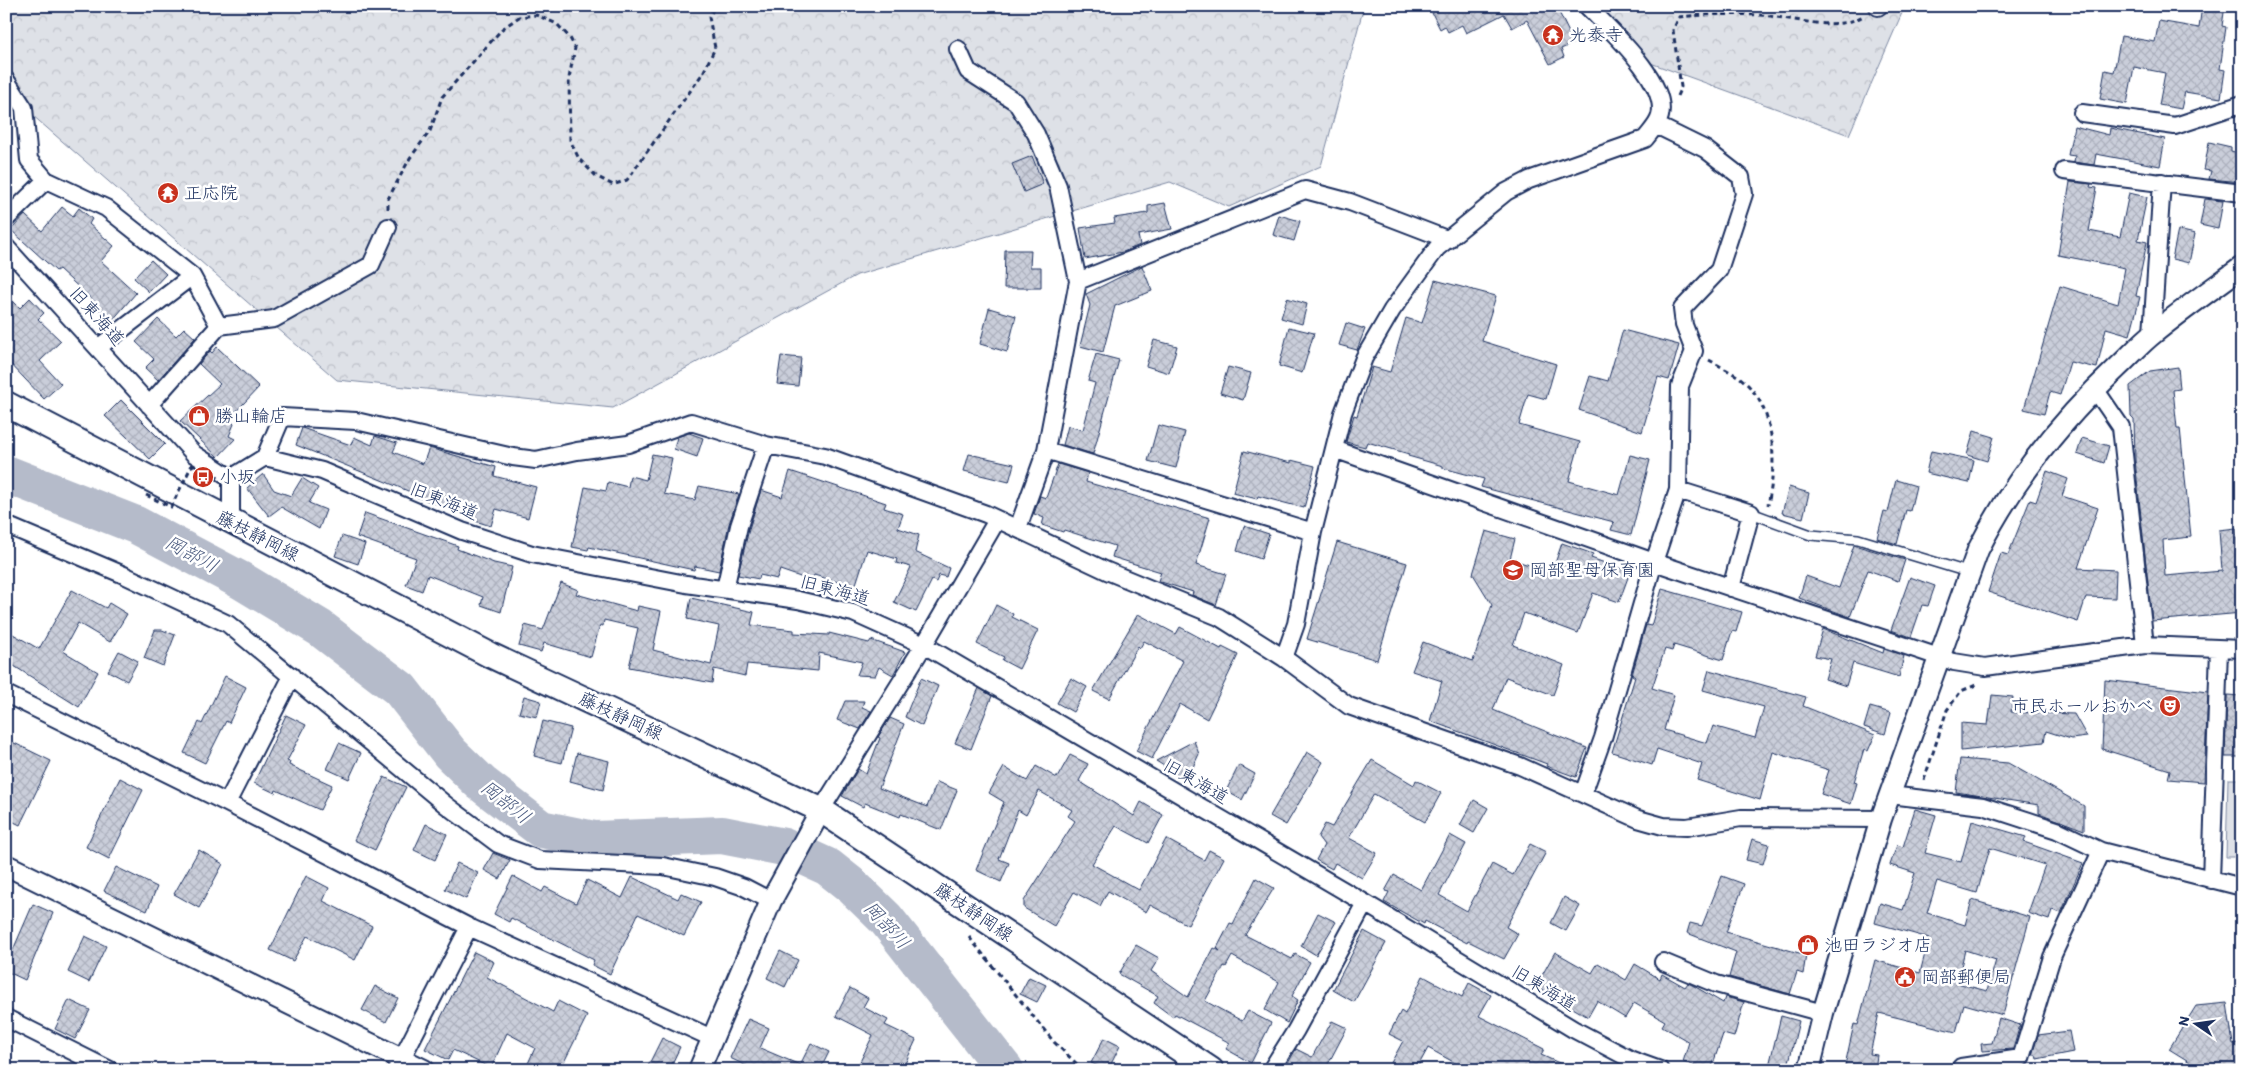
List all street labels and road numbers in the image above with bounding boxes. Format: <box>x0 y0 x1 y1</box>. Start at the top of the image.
street label: 旧東海道 <box>65 282 129 350</box>
street label: 旧東海道 <box>407 477 481 525</box>
street label: 藤枝静岡線 <box>213 506 303 566</box>
street label: 旧東海道 <box>797 570 873 610</box>
street label: 藤枝静岡線 <box>576 687 666 745</box>
street label: 旧東海道 <box>1159 753 1233 809</box>
street label: 藤枝静岡線 <box>931 878 1017 946</box>
street label: 旧東海道 <box>1507 960 1581 1016</box>

